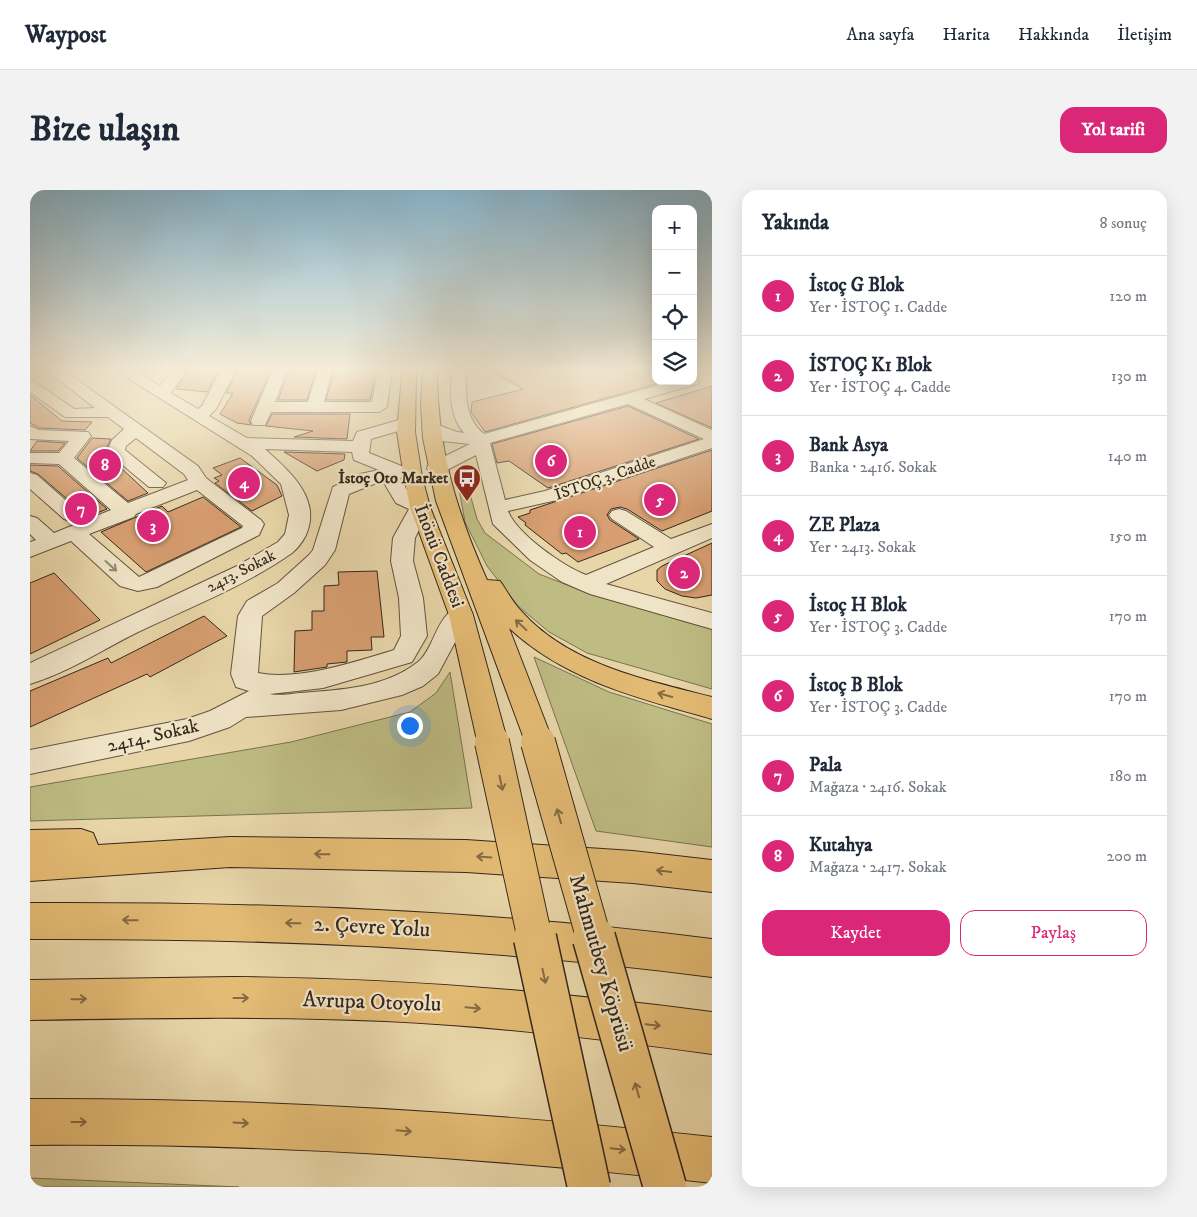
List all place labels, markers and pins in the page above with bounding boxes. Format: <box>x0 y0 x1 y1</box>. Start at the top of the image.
pin: 6 <box>535 442 567 480</box>
pin: 8 <box>89 446 121 484</box>
bus stop icon: İstoç Oto Market <box>452 463 482 502</box>
pin: 4 <box>228 464 260 502</box>
place label: İstoç Oto Market <box>338 468 449 488</box>
pin: 5 <box>644 481 676 519</box>
pin: 7 <box>65 490 97 528</box>
pin: 3 <box>137 507 169 545</box>
pin: 1 <box>564 513 596 551</box>
pin: 2 <box>668 554 700 592</box>

